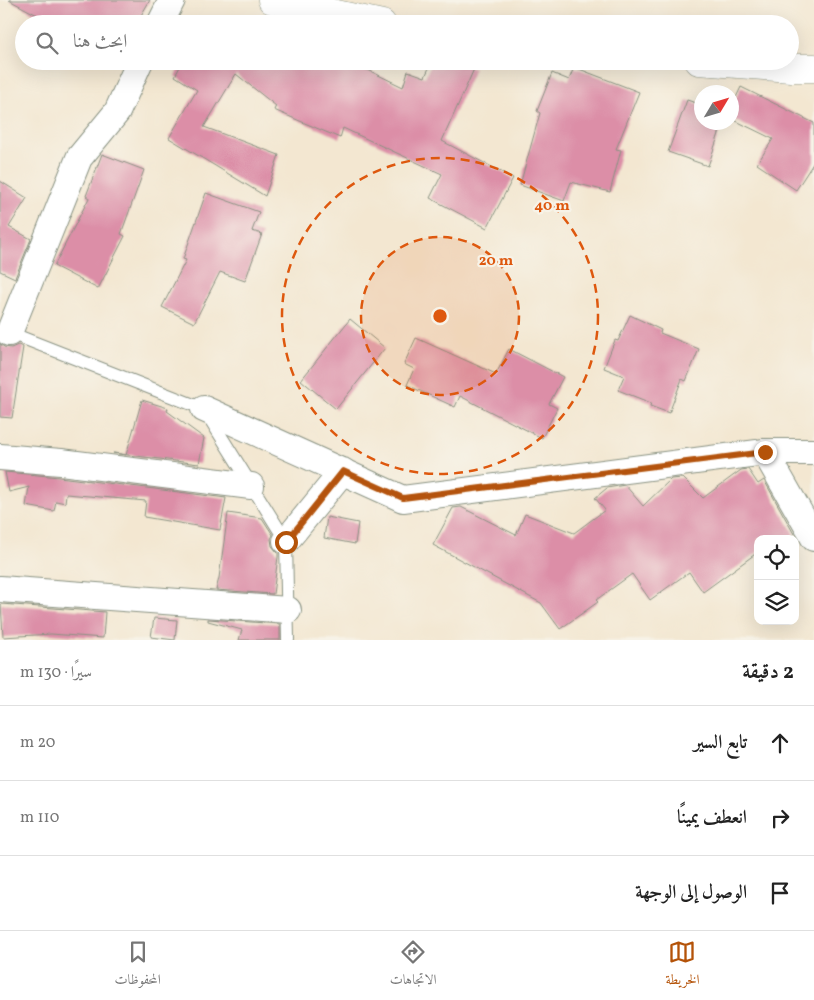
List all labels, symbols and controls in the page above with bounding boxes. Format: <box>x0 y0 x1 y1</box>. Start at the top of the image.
search box <box>15 15 799 70</box>
icon: search <box>33 29 61 57</box>
text: ابحث هنا <box>73 29 127 55</box>
north arrow <box>694 85 739 130</box>
text: 40 m <box>534 196 570 217</box>
text: 20 m <box>479 251 514 272</box>
centre of rings <box>431 307 449 325</box>
route end <box>754 441 777 464</box>
route start <box>275 531 298 554</box>
map controls <box>754 535 799 625</box>
button: locate <box>754 535 799 580</box>
button: layers <box>754 580 799 625</box>
text: 2 دقيقة <box>742 658 794 687</box>
text: سيرًا · 130 m <box>20 662 92 684</box>
icon: ahead <box>766 729 794 757</box>
text: تابع السير <box>694 730 747 756</box>
text: 20 m <box>20 732 55 754</box>
icon: right <box>766 804 794 832</box>
text: انعطف يمينًا <box>677 805 747 831</box>
text: 110 m <box>20 807 59 829</box>
icon: arrive <box>766 879 794 907</box>
text: الوصول إلى الوجهة <box>635 880 747 906</box>
tab: المحفوظات <box>115 938 161 993</box>
tab: الاتجاهات <box>390 938 436 993</box>
tab: الخريطة <box>665 938 700 993</box>

